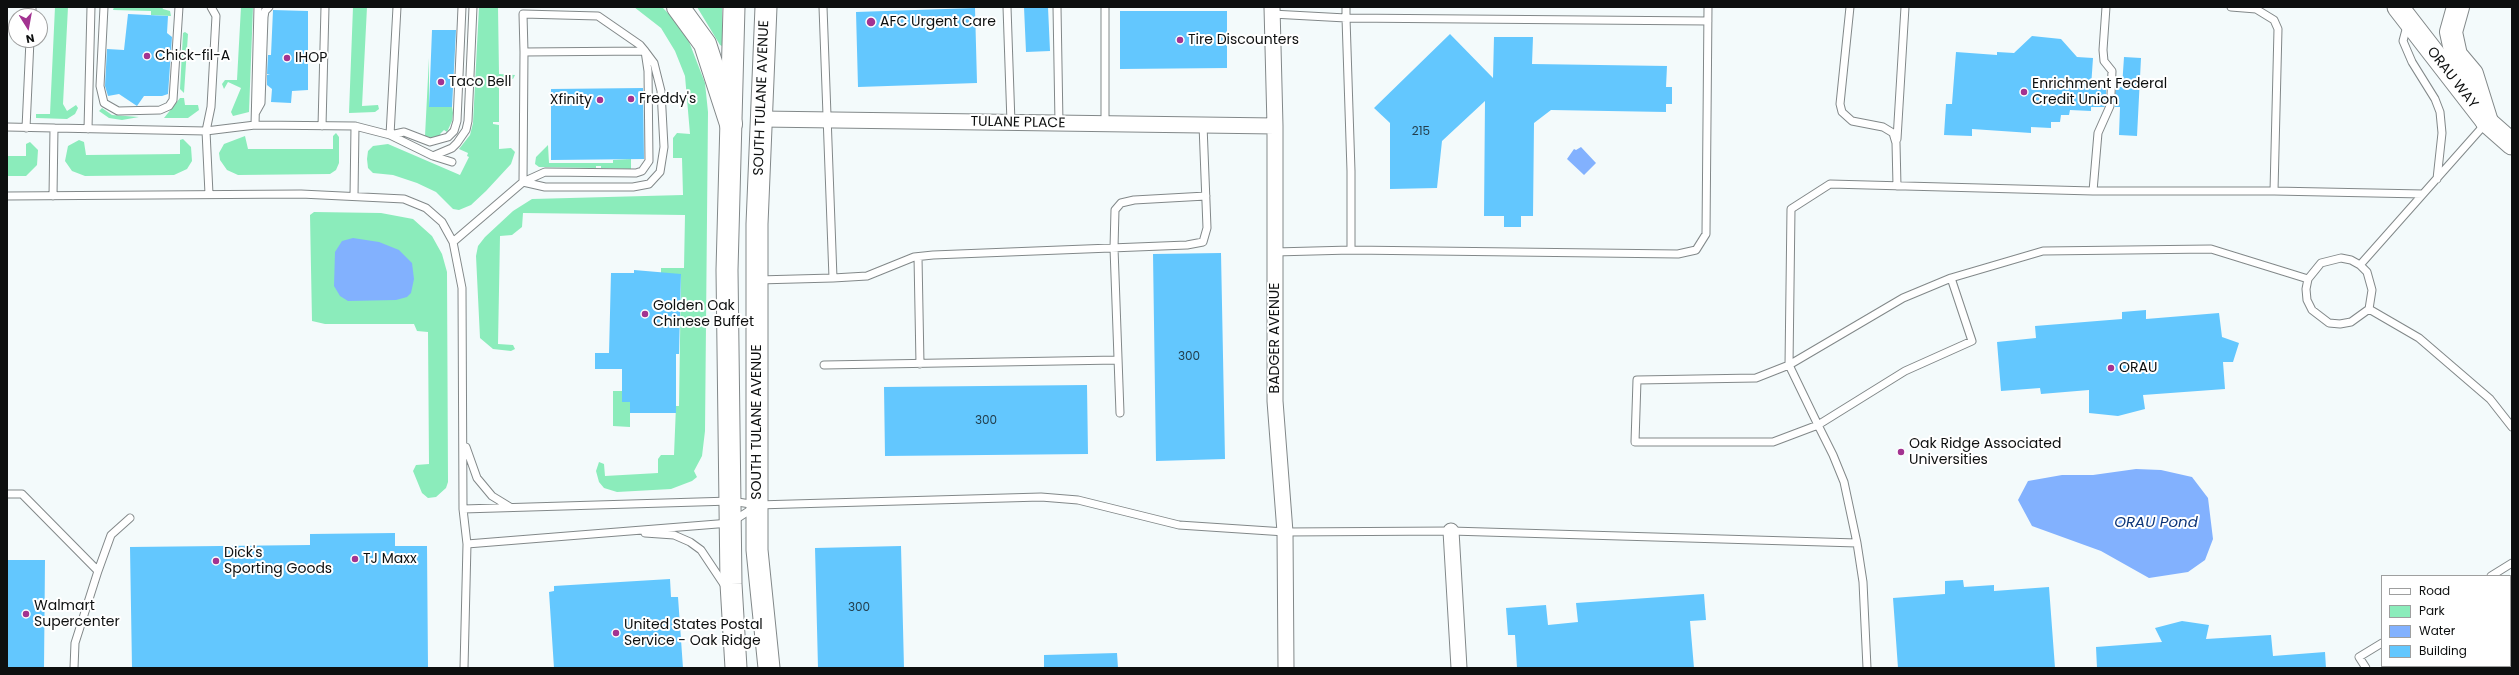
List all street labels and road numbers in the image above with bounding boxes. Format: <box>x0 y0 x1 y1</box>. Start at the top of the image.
street label: SOUTH TULANE AVENUE <box>751 20 773 176</box>
street label: ORAU WAY <box>2423 44 2481 112</box>
street label: TULANE PLACE <box>970 114 1066 132</box>
street label: BADGER AVENUE <box>1267 283 1283 393</box>
street label: SOUTH TULANE AVENUE <box>749 344 765 500</box>

